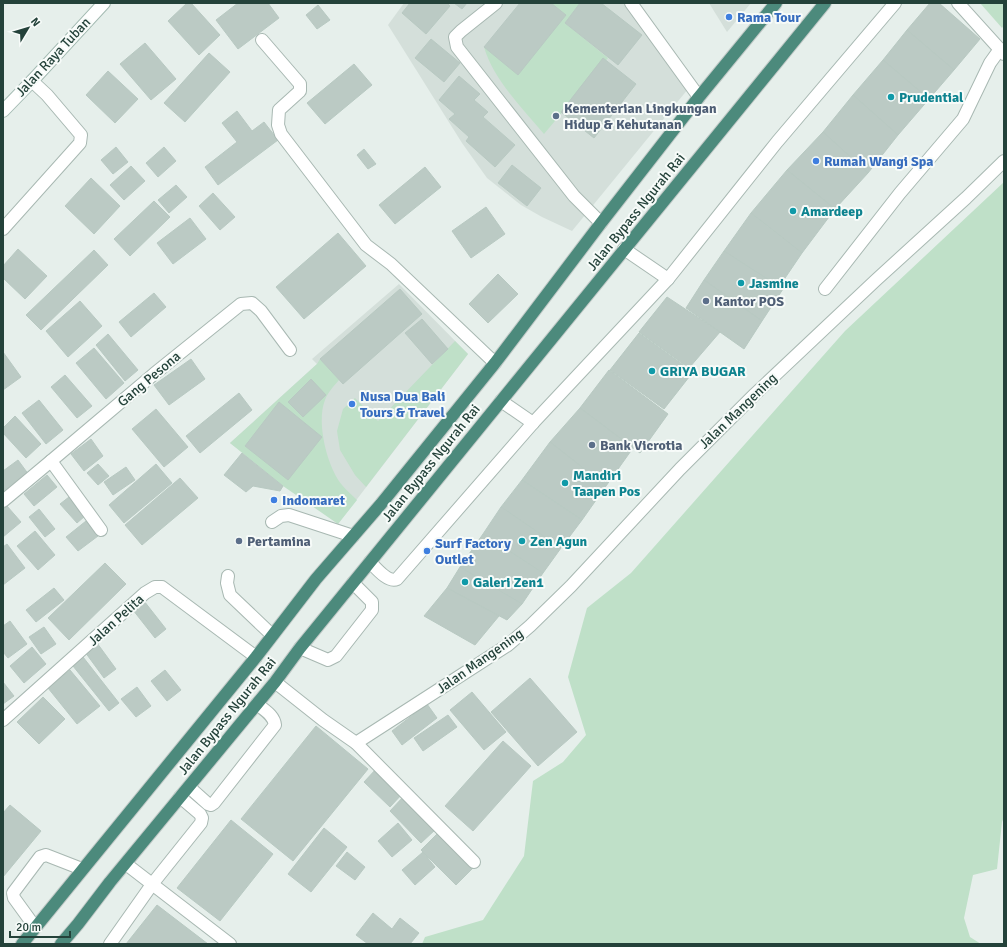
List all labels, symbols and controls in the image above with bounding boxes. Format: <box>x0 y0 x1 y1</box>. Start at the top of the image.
north arrow <box>8 8 48 48</box>
place label: Rama Tour <box>737 9 801 26</box>
marker: Rama Tour <box>724 12 734 22</box>
street label: Jalan Raya Tuban <box>12 14 94 100</box>
text: N <box>28 15 43 29</box>
place label: Prudential <box>899 89 964 106</box>
marker: Prudential <box>886 92 896 102</box>
place label: Kementerian Lingkungan Hidup & Kehutanan <box>564 100 717 133</box>
marker: Kementerian Lingkungan Hidup & Kehutanan <box>551 111 561 121</box>
street label: Jalan Bypass Ngurah Rai <box>583 150 689 274</box>
place label: Rumah Wangi Spa <box>824 153 934 170</box>
marker: Rumah Wangi Spa <box>811 156 821 166</box>
place label: Amardeep <box>801 203 863 220</box>
marker: Amardeep <box>788 206 798 216</box>
place label: Jasmine <box>749 275 799 292</box>
marker: Jasmine <box>736 278 746 288</box>
place label: Kantor POS <box>714 293 784 310</box>
marker: Kantor POS <box>701 296 711 306</box>
street label: Gang Pesona <box>114 348 184 410</box>
place label: GRIYA BUGAR <box>660 363 746 380</box>
marker: GRIYA BUGAR <box>647 366 657 376</box>
street label: Jalan Mangening <box>695 370 781 452</box>
place label: Nusa Dua Bali Tours & Travel <box>360 388 445 421</box>
marker: Nusa Dua Bali Tours & Travel <box>347 399 357 409</box>
street label: Jalan Bypass Ngurah Rai <box>378 401 484 525</box>
place label: Bank Vicrotia <box>600 437 682 454</box>
marker: Bank Vicrotia <box>587 440 597 450</box>
place label: Mandiri Taapen Pos <box>573 467 640 500</box>
marker: Mandiri Taapen Pos <box>560 478 570 488</box>
place label: Indomaret <box>282 492 346 509</box>
marker: Indomaret <box>269 495 279 505</box>
place label: Pertamina <box>247 533 311 550</box>
place label: Zen Agun <box>530 533 588 550</box>
place label: Surf Factory Outlet <box>435 535 511 568</box>
marker: Pertamina <box>234 536 244 546</box>
marker: Zen Agun <box>517 536 527 546</box>
marker: Surf Factory Outlet <box>422 546 432 556</box>
place label: Galeri Zen1 <box>473 574 544 591</box>
marker: Galeri Zen1 <box>460 577 470 587</box>
street label: Jalan Pelita <box>85 590 147 650</box>
street label: Jalan Mangening <box>433 625 527 697</box>
street label: Jalan Bypass Ngurah Rai <box>174 654 280 778</box>
scale bar <box>10 913 70 939</box>
text: 20 m <box>16 920 41 935</box>

